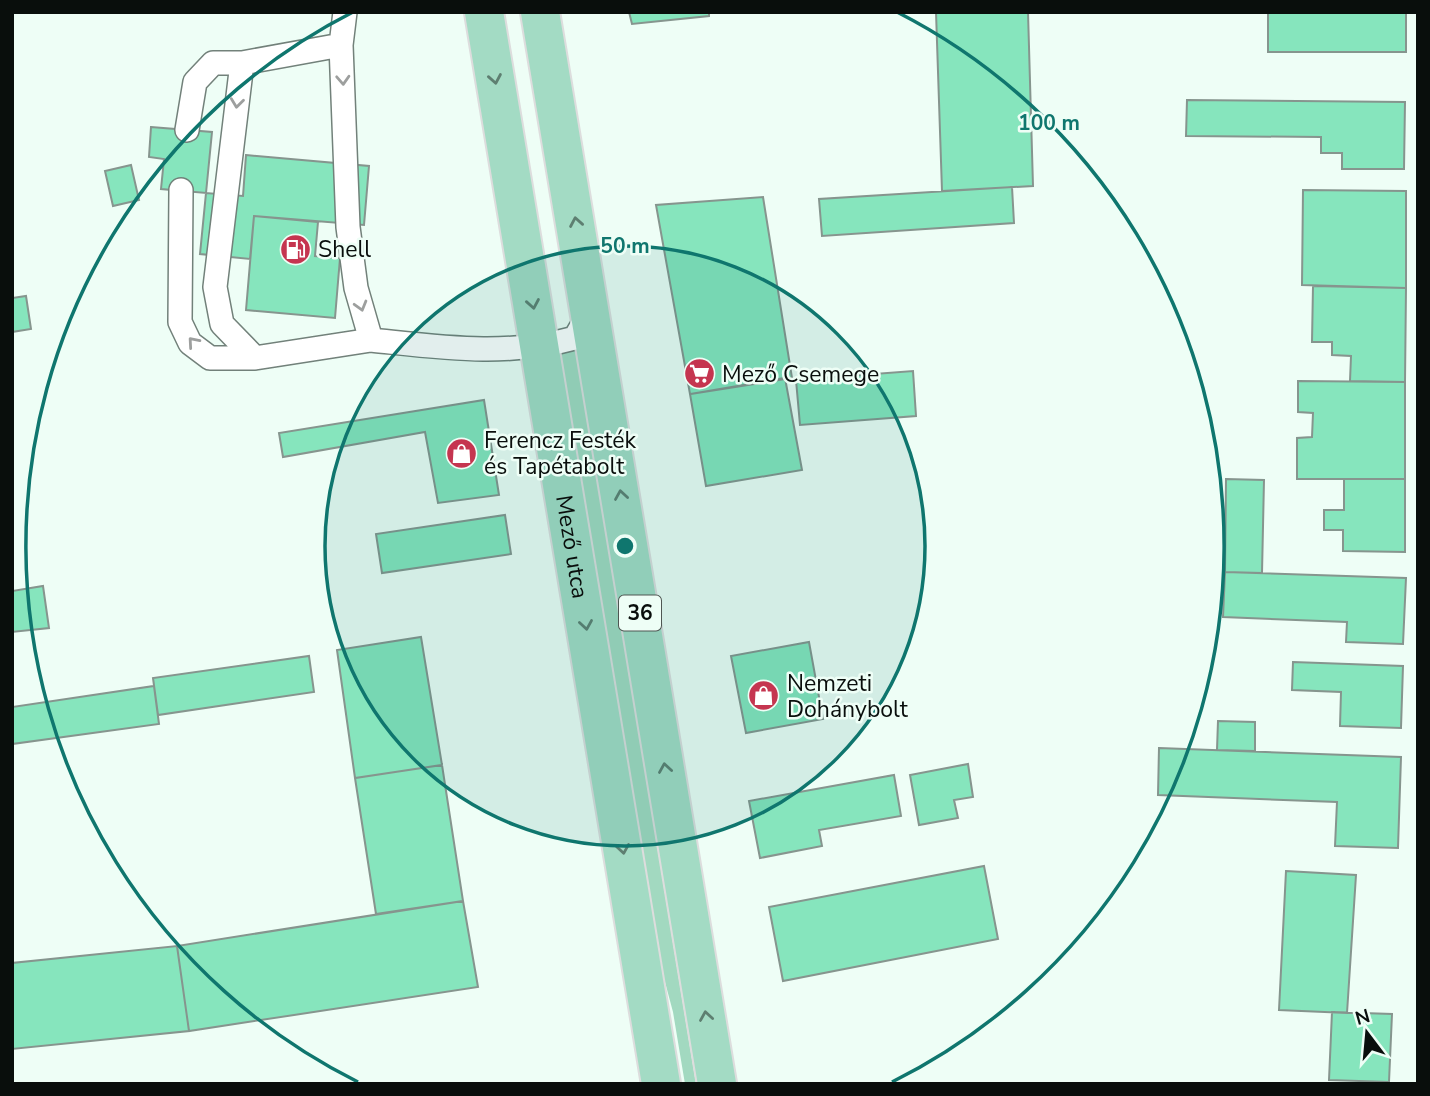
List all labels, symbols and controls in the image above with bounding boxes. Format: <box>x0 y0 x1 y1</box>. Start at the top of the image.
one-way arrow <box>487 74 502 85</box>
one-way arrow <box>336 75 351 86</box>
one-way arrow <box>230 97 245 109</box>
text: 100 m <box>1018 109 1080 137</box>
one-way arrow <box>569 216 584 228</box>
fuel station icon: Shell <box>278 232 312 266</box>
text: 50 m <box>600 232 650 260</box>
place label: Shell <box>318 234 371 265</box>
one-way arrow <box>525 298 540 310</box>
one-way arrow <box>353 300 368 312</box>
one-way arrow <box>189 337 201 350</box>
supermarket icon: Mező Csemege <box>682 357 716 391</box>
place label: Mező Csemege <box>722 359 879 390</box>
place label: Ferencz Festék és Tapétabolt <box>484 425 637 482</box>
shop icon: Ferencz Festék és Tapétabolt <box>444 436 478 470</box>
one-way arrow <box>614 489 629 501</box>
street label: Mező utca <box>548 493 596 601</box>
centre of rings <box>613 534 637 558</box>
road number: 36 <box>619 596 661 630</box>
one-way arrow <box>578 619 593 631</box>
place label: Nemzeti Dohánybolt <box>787 668 909 725</box>
shop icon: Nemzeti Dohánybolt <box>747 679 781 713</box>
one-way arrow <box>658 762 673 774</box>
one-way arrow <box>615 844 630 855</box>
north arrow <box>1332 998 1402 1068</box>
text: N <box>1352 1003 1373 1032</box>
one-way arrow <box>699 1010 714 1022</box>

